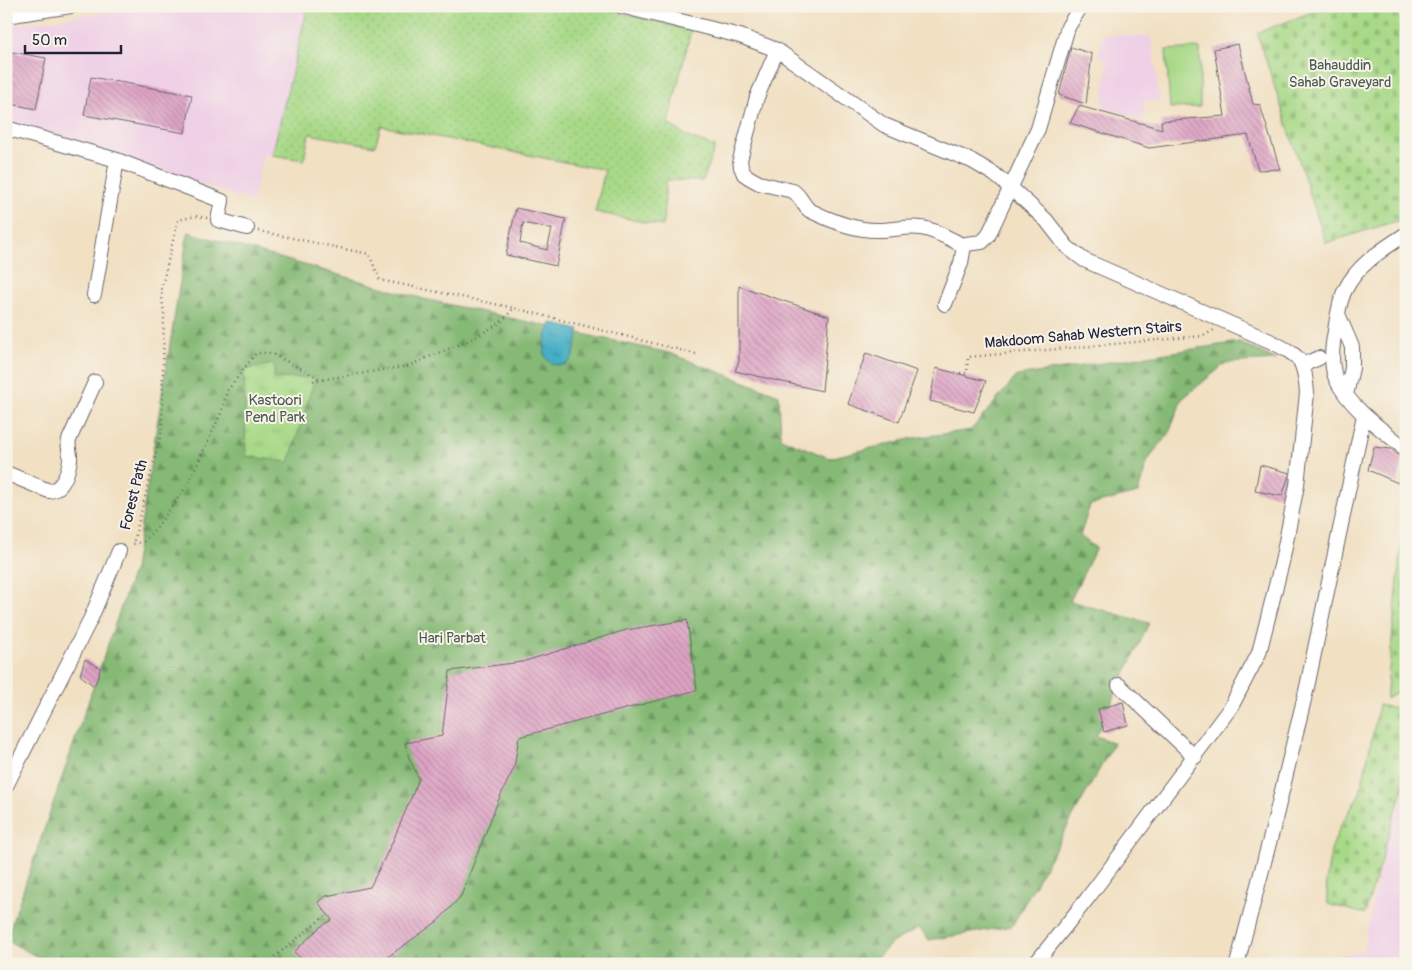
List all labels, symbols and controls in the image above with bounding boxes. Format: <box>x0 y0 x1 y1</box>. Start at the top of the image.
scale bar <box>25 22 121 54</box>
text: 50 m <box>32 31 67 50</box>
park label: Bahauddin Sahab Graveyard <box>1289 56 1391 92</box>
street label: Makdoom Sahab Western Stairs <box>984 317 1183 353</box>
park label: Kastoori Pend Park <box>245 391 306 427</box>
street label: Forest Path <box>116 458 152 532</box>
park label: Hari Parbat <box>418 629 487 648</box>

